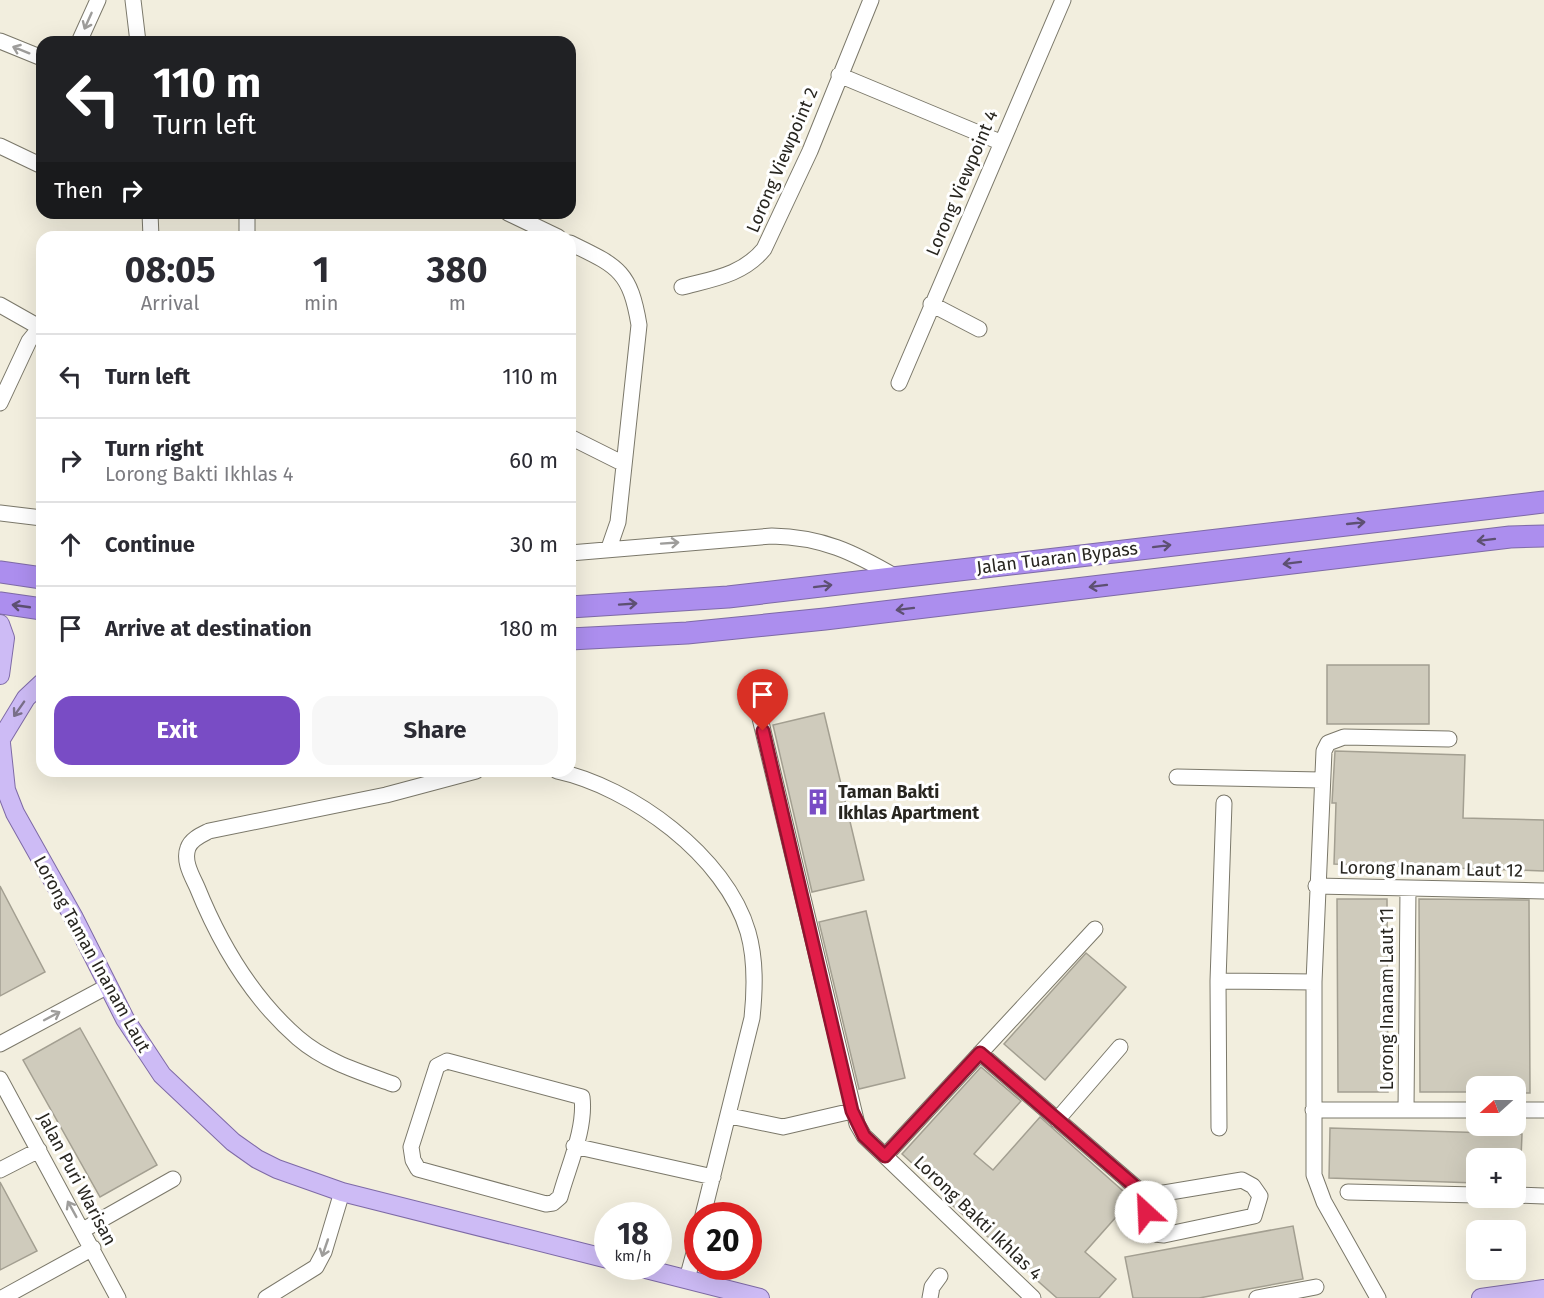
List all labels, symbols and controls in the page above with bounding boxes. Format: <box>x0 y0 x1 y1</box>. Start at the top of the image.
one-way arrow <box>82 11 93 30</box>
one-way arrow <box>12 44 31 55</box>
text: 110 m <box>153 58 261 108</box>
icon: left <box>54 60 132 138</box>
street label: Lorong Viewpoint 2 <box>742 84 823 236</box>
street label: Lorong Viewpoint 4 <box>921 106 1003 259</box>
text: Turn left <box>153 109 256 141</box>
icon: right <box>115 174 148 207</box>
text: Then <box>54 177 103 204</box>
text: 08:05 <box>124 248 215 292</box>
text: 1 <box>313 248 330 292</box>
text: 380 <box>427 248 488 292</box>
text: Arrival <box>141 291 199 315</box>
text: min <box>304 291 338 315</box>
text: m <box>449 291 466 315</box>
icon: left <box>54 360 87 393</box>
text: Turn left <box>105 363 190 390</box>
text: 110 m <box>502 363 558 390</box>
text: Turn right <box>105 435 204 462</box>
icon: right <box>54 444 87 477</box>
text: 60 m <box>509 447 558 474</box>
text: Lorong Bakti Ikhlas 4 <box>105 462 293 486</box>
one-way arrow <box>1345 517 1365 528</box>
icon: ahead <box>54 528 87 561</box>
text: Continue <box>105 531 195 558</box>
text: 30 m <box>510 531 558 558</box>
one-way arrow <box>1476 534 1496 545</box>
street label: Jalan Tuaran Bypass <box>975 537 1139 579</box>
one-way arrow <box>660 538 680 549</box>
one-way arrow <box>1152 540 1172 551</box>
one-way arrow <box>1283 558 1303 569</box>
one-way arrow <box>812 580 832 591</box>
one-way arrow <box>1089 581 1109 592</box>
one-way arrow <box>618 598 638 609</box>
one-way arrow <box>12 601 31 612</box>
one-way arrow <box>895 604 915 615</box>
icon: arrive <box>54 612 87 645</box>
text: Arrive at destination <box>105 615 312 642</box>
text: 180 m <box>499 615 558 642</box>
pin <box>737 669 788 731</box>
icon: arrive <box>746 678 779 711</box>
button: Exit <box>54 696 300 765</box>
button: Share <box>312 696 558 765</box>
one-way arrow <box>13 701 25 717</box>
place label: Taman Bakti Ikhlas Apartment <box>838 781 980 824</box>
building icon: Taman Bakti Ikhlas Apartment <box>803 787 833 817</box>
street label: Lorong Taman Inanam Laut <box>29 852 155 1056</box>
street label: Lorong Inanam Laut 12 <box>1339 856 1523 882</box>
street label: Lorong Inanam Laut 11 <box>1376 908 1398 1090</box>
one-way arrow <box>42 1010 60 1022</box>
north arrow <box>1466 1076 1526 1136</box>
map controls <box>1466 1076 1526 1280</box>
street label: Jalan Puri Warisan <box>33 1109 121 1249</box>
button: + <box>1466 1148 1526 1208</box>
street label: Lorong Bakti Ikhlas 4 <box>909 1151 1047 1285</box>
position arrow <box>1114 1180 1178 1244</box>
one-way arrow <box>66 1201 78 1218</box>
speed limit sign: 20 <box>684 1202 762 1280</box>
text: 18 <box>617 1216 649 1252</box>
button: − <box>1466 1220 1526 1280</box>
one-way arrow <box>318 1238 329 1257</box>
text: km/h <box>614 1247 652 1265</box>

